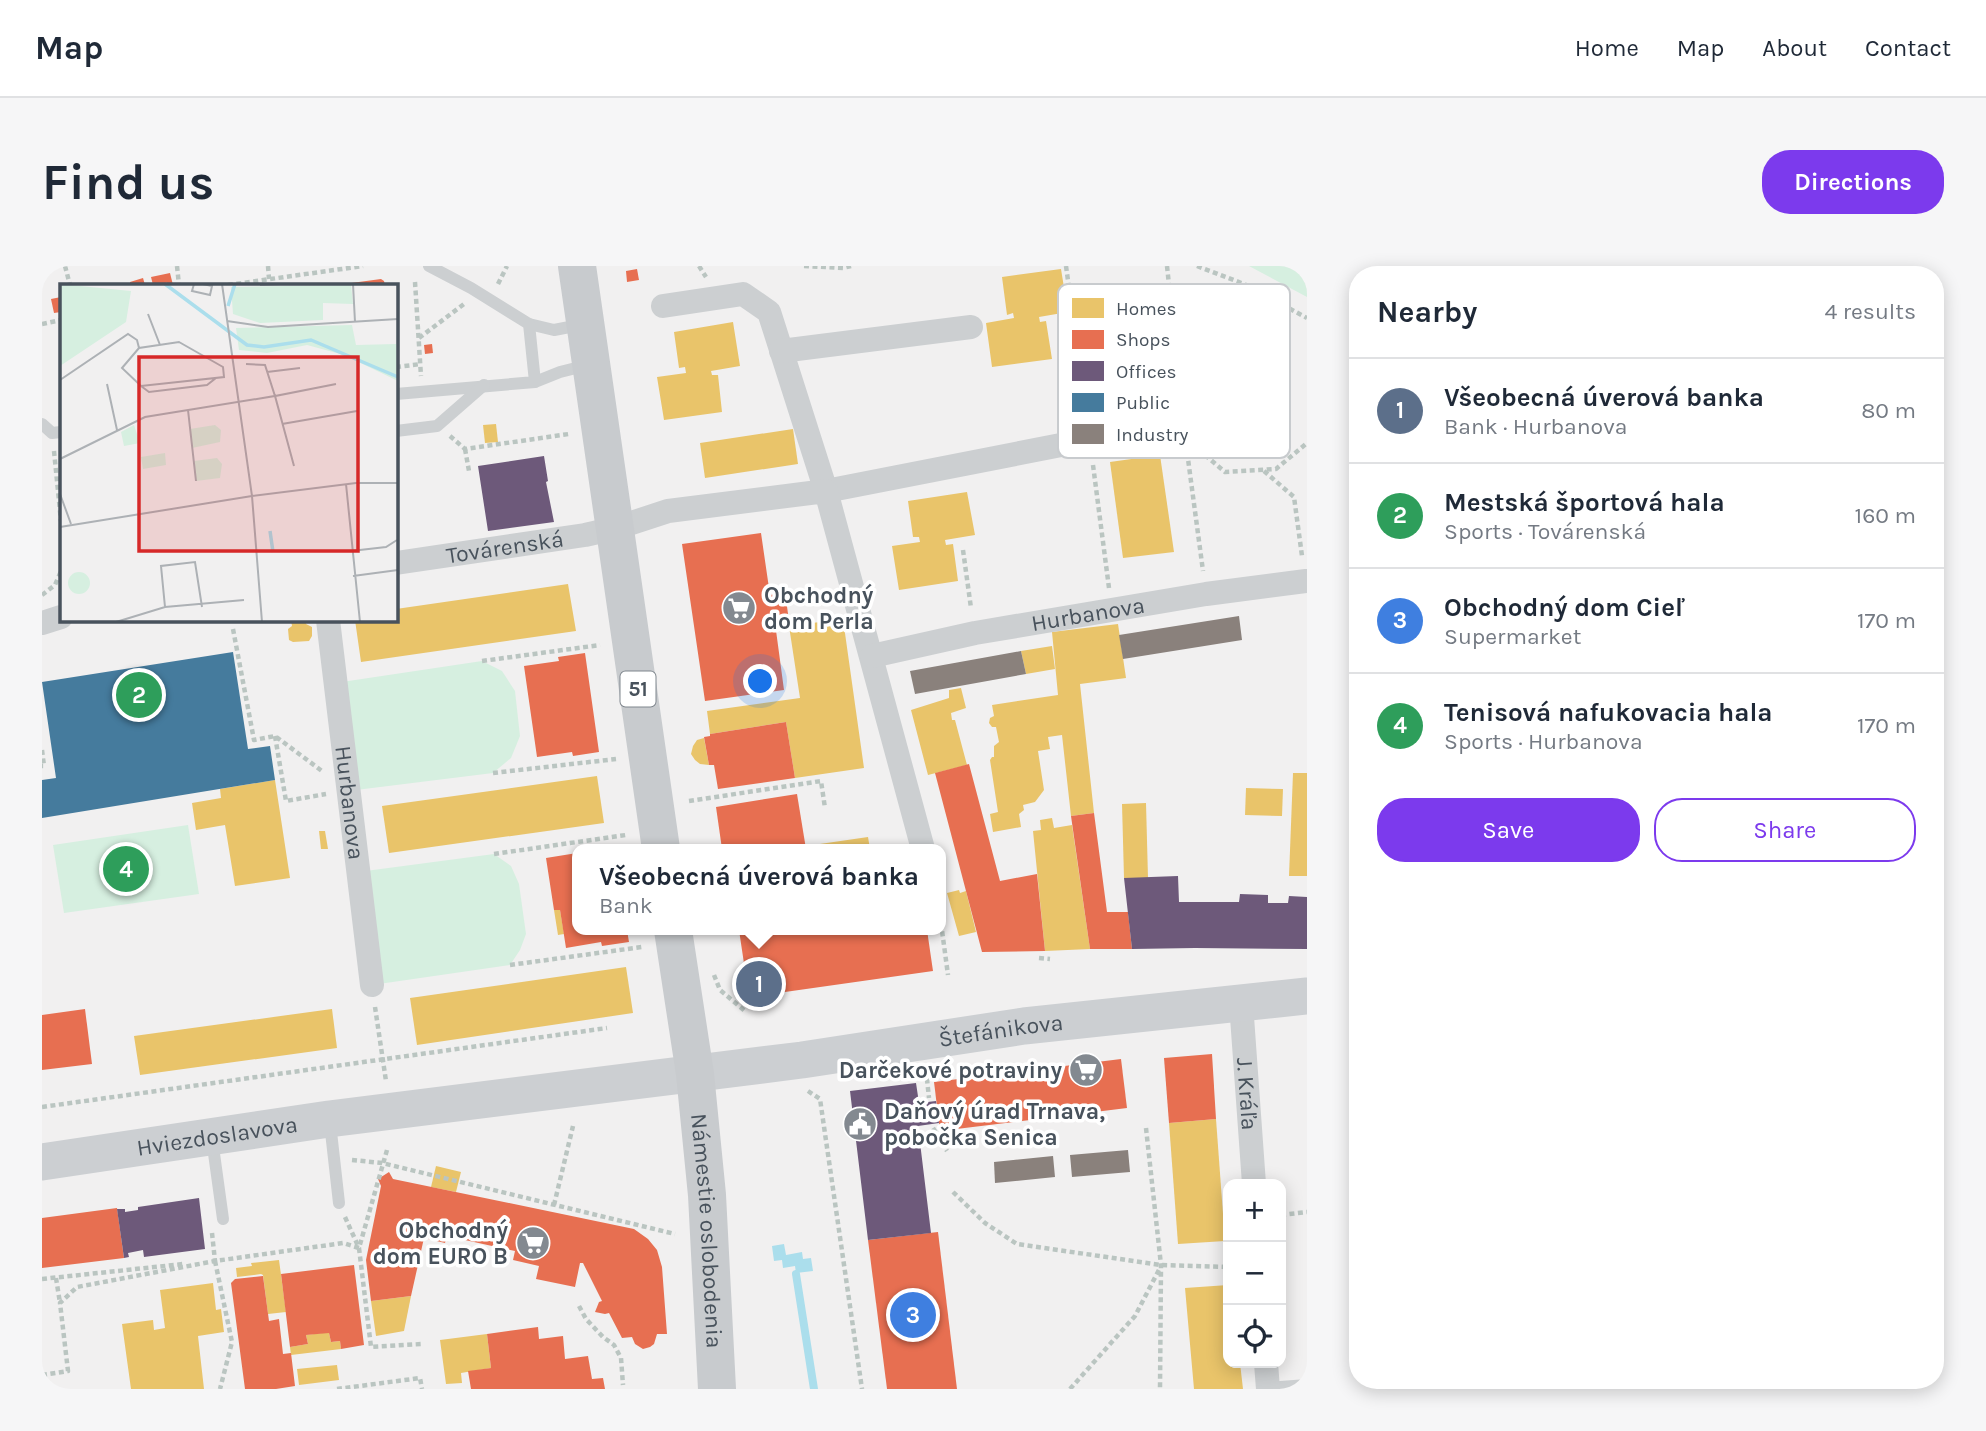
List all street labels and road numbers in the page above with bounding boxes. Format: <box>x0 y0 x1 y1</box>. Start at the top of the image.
street label: Továrenská <box>444 525 565 569</box>
street label: Hurbanova <box>1029 591 1147 637</box>
road number: 51 <box>620 672 656 706</box>
street label: Hurbanova <box>330 744 370 861</box>
street label: Štefánikova <box>937 1008 1064 1052</box>
street label: J. Kráľa <box>1231 1056 1264 1131</box>
street label: Hviezdoslavova <box>135 1110 299 1161</box>
street label: Námestie oslobodenia <box>685 1112 728 1349</box>

